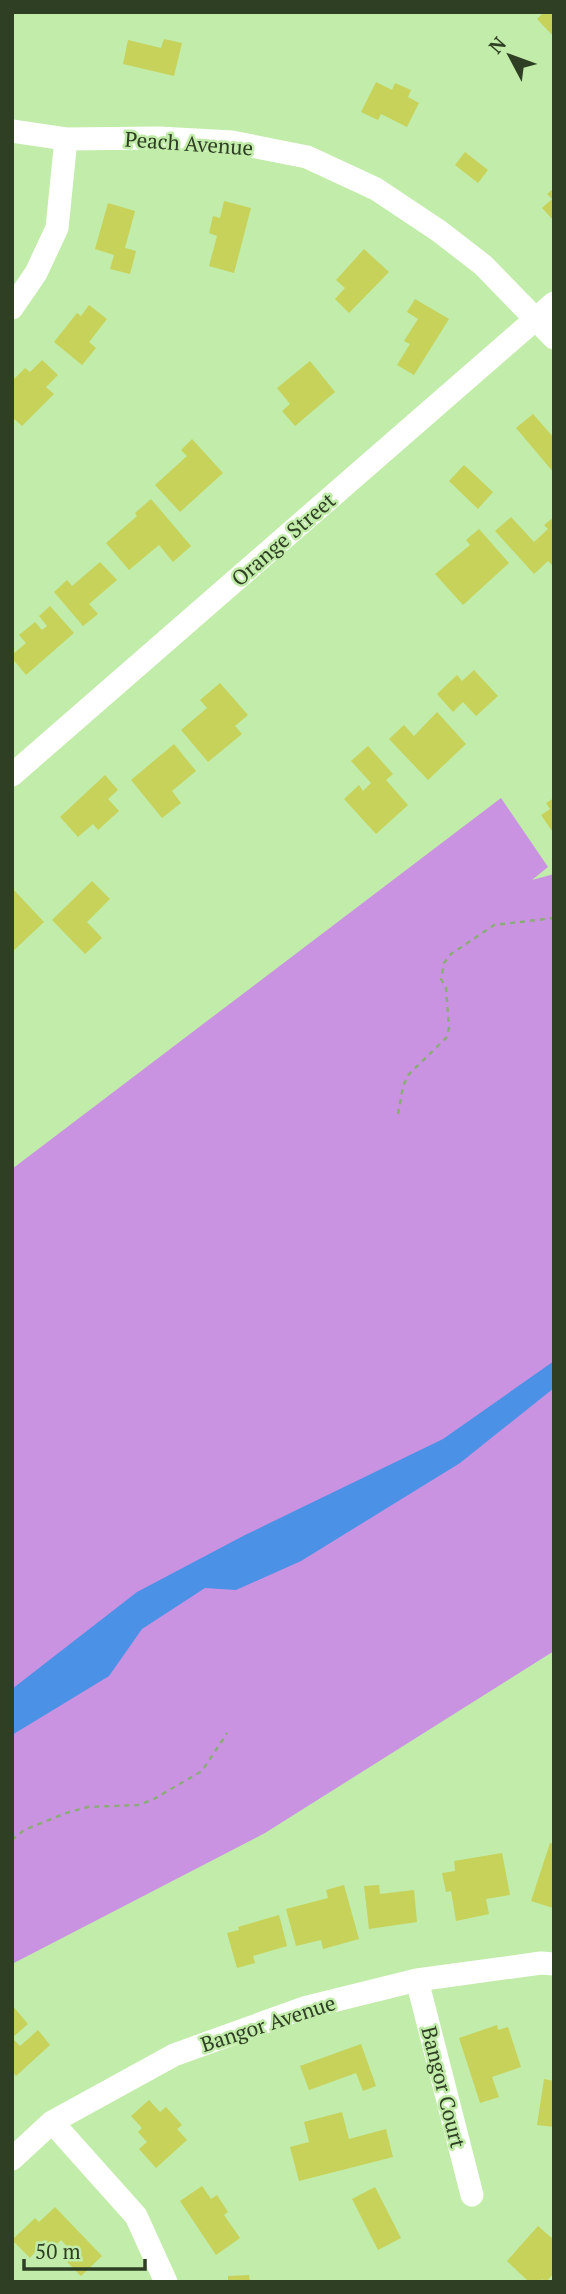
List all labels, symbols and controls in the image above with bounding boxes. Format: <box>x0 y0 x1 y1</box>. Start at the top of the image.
north arrow <box>475 21 545 91</box>
text: N <box>483 30 511 58</box>
street label: Peach Avenue <box>124 125 254 161</box>
street label: Orange Street <box>225 486 341 592</box>
street label: Bangor Avenue <box>197 1988 339 2058</box>
street label: Bangor Court <box>415 2023 473 2151</box>
scale bar <box>24 2228 145 2272</box>
text: 50 m <box>35 2237 81 2265</box>

